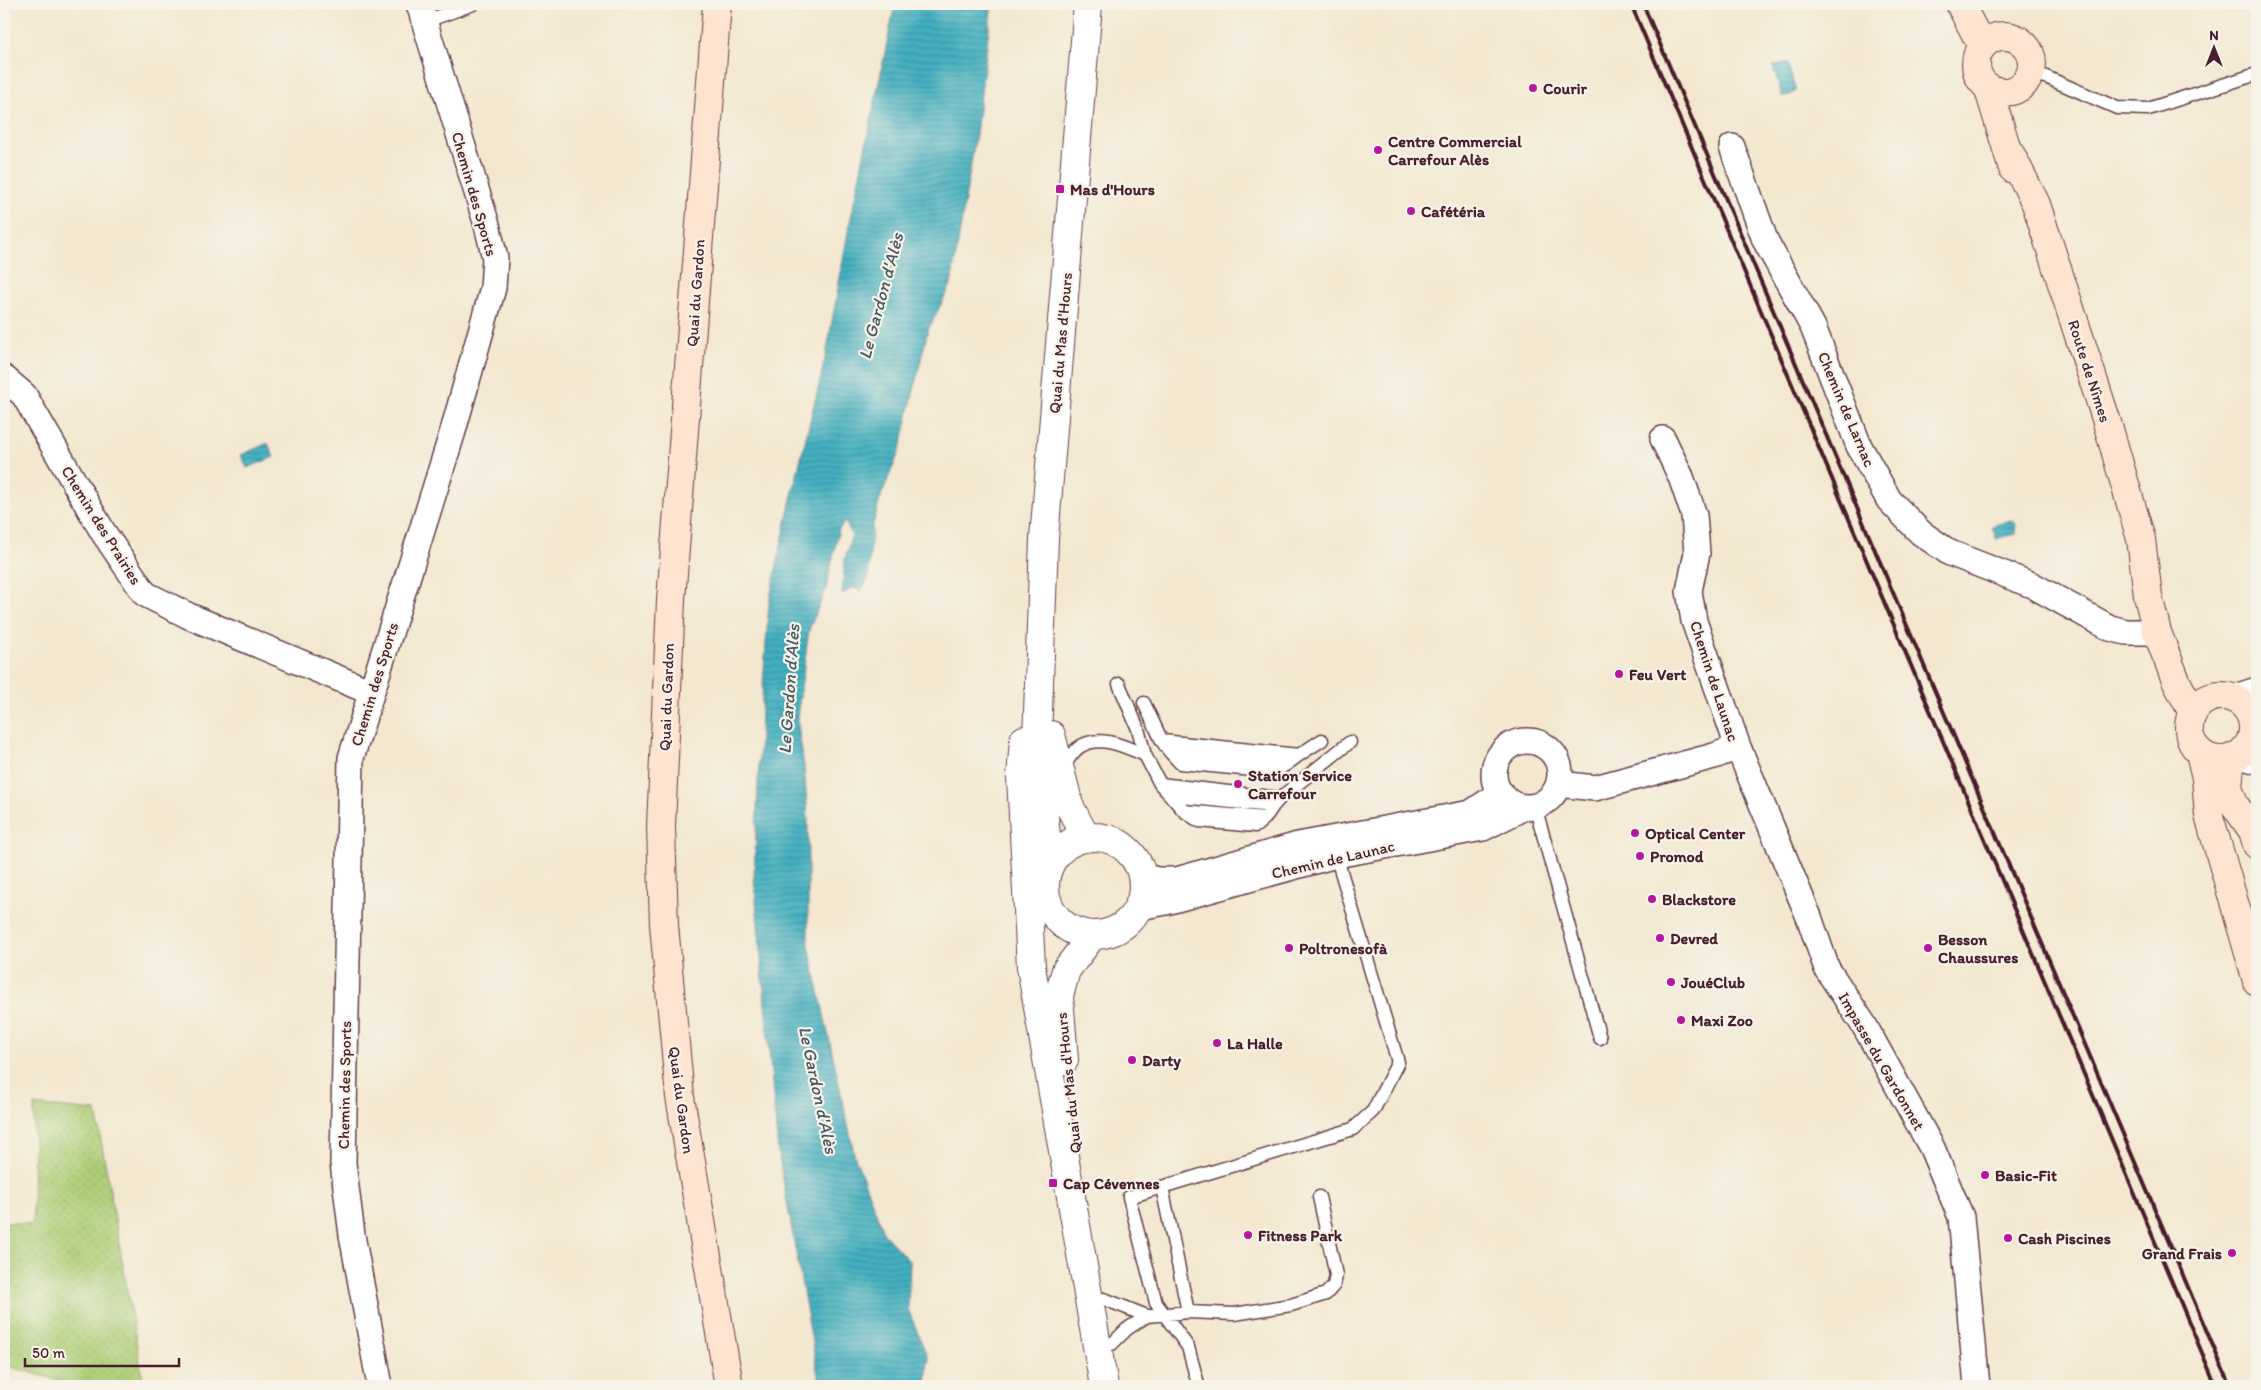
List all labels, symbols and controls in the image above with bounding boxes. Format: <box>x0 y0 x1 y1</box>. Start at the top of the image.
north arrow <box>2188 22 2238 72</box>
text: N <box>2209 27 2219 44</box>
place label: Courir <box>1543 79 1588 98</box>
marker: Courir <box>1527 82 1539 94</box>
street label: Chemin des Sports <box>448 130 501 259</box>
place label: Centre Commercial Carrefour Alès <box>1388 132 1522 169</box>
marker: Centre Commercial Carrefour Alès <box>1372 144 1384 156</box>
place label: Mas d'Hours <box>1070 180 1155 199</box>
marker: Mas d'Hours <box>1054 183 1066 195</box>
place label: Cafétéria <box>1421 202 1486 221</box>
marker: Cafétéria <box>1405 205 1417 217</box>
water label: Le Gardon d'Alès <box>854 230 909 362</box>
street label: Quai du Gardon <box>682 238 709 348</box>
street label: Quai du Mas d'Hours <box>1045 272 1076 414</box>
street label: Route de Nîmes <box>2064 317 2115 425</box>
street label: Chemin de Larnac <box>1814 349 1879 470</box>
street label: Chemin des Prairies <box>57 462 146 588</box>
street label: Chemin de Launac <box>1686 618 1743 744</box>
street label: Chemin des Sports <box>347 620 402 748</box>
water label: Le Gardon d'Alès <box>774 623 805 754</box>
street label: Quai du Gardon <box>655 643 678 751</box>
place label: Feu Vert <box>1629 665 1686 684</box>
marker: Feu Vert <box>1613 668 1625 680</box>
place label: Station Service Carrefour <box>1248 766 1352 803</box>
marker: Station Service Carrefour <box>1232 778 1244 790</box>
place label: Optical Center <box>1645 824 1746 844</box>
marker: Optical Center <box>1629 827 1641 839</box>
street label: Chemin de Launac <box>1270 836 1397 883</box>
place label: Promod <box>1650 847 1704 866</box>
marker: Promod <box>1634 850 1646 862</box>
place label: Blackstore <box>1662 890 1736 909</box>
marker: Blackstore <box>1646 893 1658 905</box>
place label: Devred <box>1670 929 1718 948</box>
place label: Besson Chaussures <box>1938 930 2018 967</box>
marker: Devred <box>1654 932 1666 944</box>
place label: Poltronesofà <box>1299 939 1388 958</box>
marker: Poltronesofà <box>1283 942 1295 954</box>
marker: Besson Chaussures <box>1922 942 1934 954</box>
place label: JouéClub <box>1680 973 1745 992</box>
marker: JouéClub <box>1665 976 1677 988</box>
street label: Impasse du Gardonnet <box>1834 989 1929 1134</box>
place label: Maxi Zoo <box>1691 1011 1753 1030</box>
street label: Quai du Mas d'Hours <box>1052 1012 1085 1154</box>
marker: Maxi Zoo <box>1675 1014 1687 1026</box>
street label: Chemin des Sports <box>334 1021 355 1149</box>
water label: Le Gardon d'Alès <box>794 1024 842 1157</box>
place label: La Halle <box>1227 1034 1283 1053</box>
marker: La Halle <box>1211 1037 1223 1049</box>
street label: Quai du Gardon <box>665 1045 698 1155</box>
place label: Darty <box>1142 1051 1181 1071</box>
marker: Darty <box>1126 1054 1138 1066</box>
place label: Basic-Fit <box>1995 1166 2057 1185</box>
marker: Basic-Fit <box>1979 1169 1991 1181</box>
place label: Cap Cévennes <box>1063 1174 1160 1194</box>
marker: Cap Cévennes <box>1047 1177 1059 1189</box>
place label: Fitness Park <box>1258 1226 1343 1245</box>
marker: Fitness Park <box>1242 1229 1254 1241</box>
place label: Cash Piscines <box>2018 1229 2111 1248</box>
marker: Cash Piscines <box>2002 1232 2014 1244</box>
place label: Grand Frais <box>2142 1244 2222 1263</box>
marker: Grand Frais <box>2226 1247 2238 1259</box>
scale bar <box>25 1335 179 1367</box>
text: 50 m <box>32 1344 65 1362</box>

